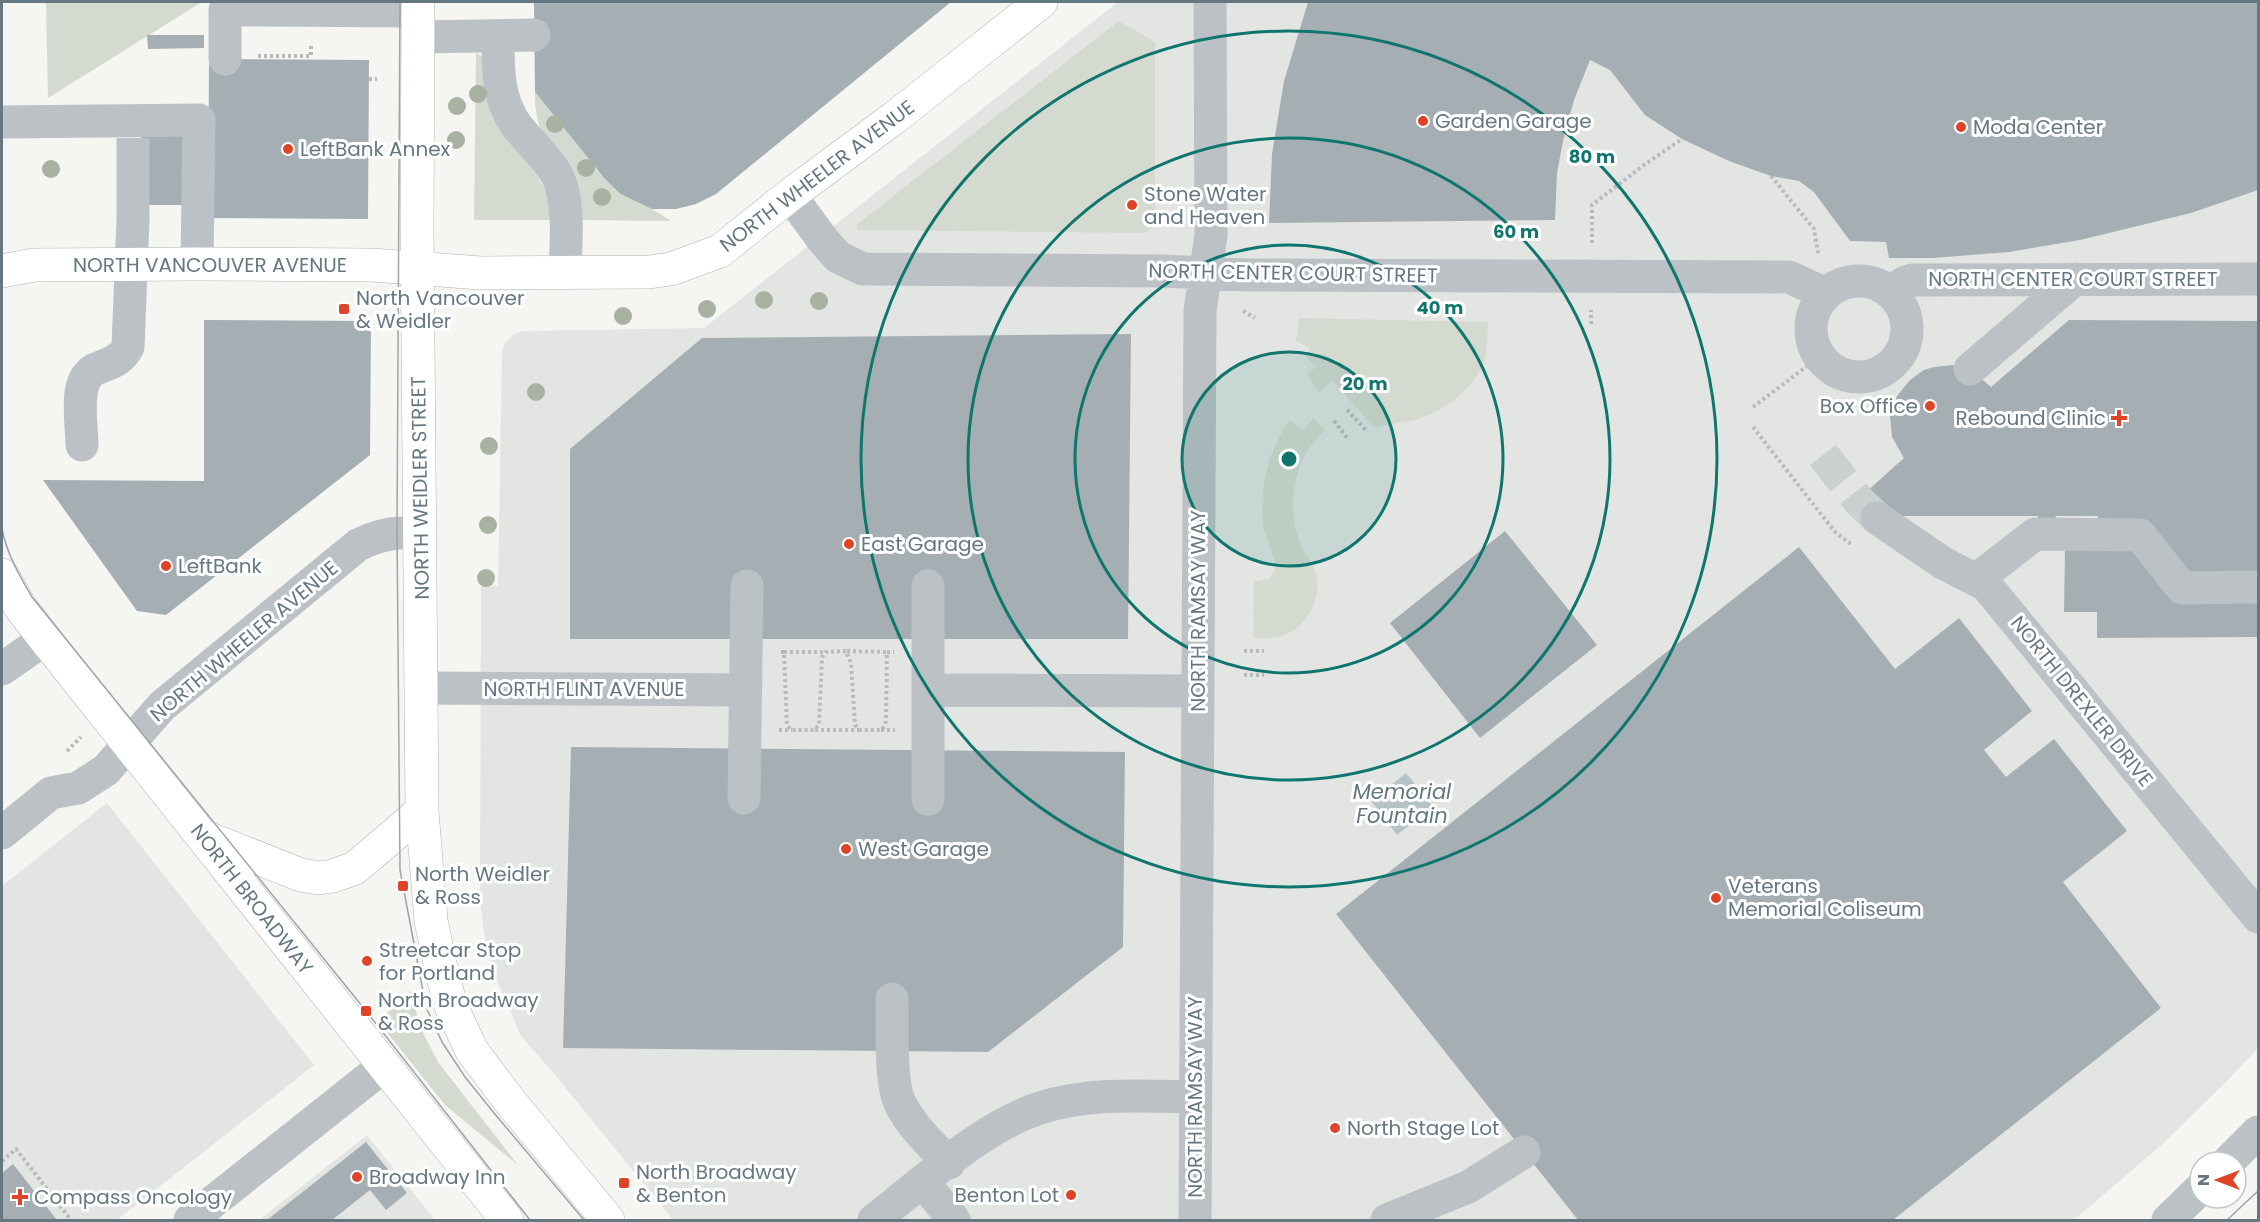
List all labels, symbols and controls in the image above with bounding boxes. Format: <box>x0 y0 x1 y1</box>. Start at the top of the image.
street label: NORTH WHEELER AVENUE <box>714 93 920 259</box>
place label: Garden Garage <box>1435 107 1592 135</box>
place label: Moda Center <box>1973 113 2103 141</box>
marker: Garden Garage <box>1416 114 1430 128</box>
marker: Moda Center <box>1954 120 1968 134</box>
place label: LeftBank Annex <box>300 135 451 163</box>
marker: LeftBank Annex <box>281 142 295 156</box>
text: 80 m <box>1569 144 1615 169</box>
place label: Stone Water and Heaven <box>1144 180 1267 231</box>
marker: Stone Water and Heaven <box>1125 198 1139 212</box>
text: 60 m <box>1493 219 1539 244</box>
street label: NORTH VANCOUVER AVENUE <box>73 251 347 279</box>
street label: NORTH CENTER COURT STREET <box>1148 256 1438 290</box>
street label: NORTH CENTER COURT STREET <box>1928 265 2218 293</box>
place label: North Vancouver & Weidler <box>356 284 524 335</box>
text: 40 m <box>1417 295 1463 320</box>
marker: North Vancouver & Weidler <box>337 302 351 316</box>
text: 20 m <box>1343 371 1387 396</box>
street label: NORTH WEIDLER STREET <box>404 376 436 600</box>
place label: Box Office <box>1820 392 1918 420</box>
marker: Box Office <box>1923 399 1937 413</box>
place label: Rebound Clinic <box>1956 404 2106 432</box>
marker: Rebound Clinic <box>2110 409 2128 427</box>
centre of rings <box>1279 449 1299 469</box>
street label: NORTH RAMSAY WAY <box>1184 510 1212 712</box>
place label: East Garage <box>861 530 984 558</box>
marker: East Garage <box>842 537 856 551</box>
place label: LeftBank <box>178 552 262 580</box>
street label: NORTH WHEELER AVENUE <box>144 554 344 728</box>
marker: LeftBank <box>159 559 173 573</box>
street label: NORTH DREXLER DRIVE <box>2004 610 2160 792</box>
street label: NORTH FLINT AVENUE <box>484 675 684 703</box>
water label: Memorial Fountain <box>1353 777 1452 830</box>
street label: NORTH BROADWAY <box>184 818 320 981</box>
place label: West Garage <box>858 835 989 863</box>
marker: West Garage <box>839 842 853 856</box>
place label: North Weidler & Ross <box>415 860 550 911</box>
place label: Veterans Memorial Coliseum <box>1728 872 1922 923</box>
marker: North Weidler & Ross <box>396 879 410 893</box>
marker: Veterans Memorial Coliseum <box>1709 891 1723 905</box>
place label: Streetcar Stop for Portland <box>379 936 521 987</box>
marker: Streetcar Stop for Portland <box>360 954 374 968</box>
place label: North Broadway & Ross <box>378 986 538 1037</box>
street label: NORTH RAMSAY WAY <box>1181 996 1209 1198</box>
marker: North Broadway & Ross <box>359 1004 373 1018</box>
place label: North Stage Lot <box>1347 1114 1499 1142</box>
marker: North Stage Lot <box>1328 1121 1342 1135</box>
north arrow <box>2188 1150 2248 1210</box>
place label: North Broadway & Benton <box>636 1158 796 1209</box>
place label: Broadway Inn <box>369 1163 506 1191</box>
marker: Broadway Inn <box>350 1170 364 1184</box>
text: N <box>2192 1174 2215 1186</box>
marker: North Broadway & Benton <box>617 1176 631 1190</box>
place label: Benton Lot <box>955 1181 1059 1209</box>
place label: Compass Oncology <box>34 1183 232 1211</box>
marker: Compass Oncology <box>11 1188 29 1206</box>
marker: Benton Lot <box>1064 1188 1078 1202</box>

